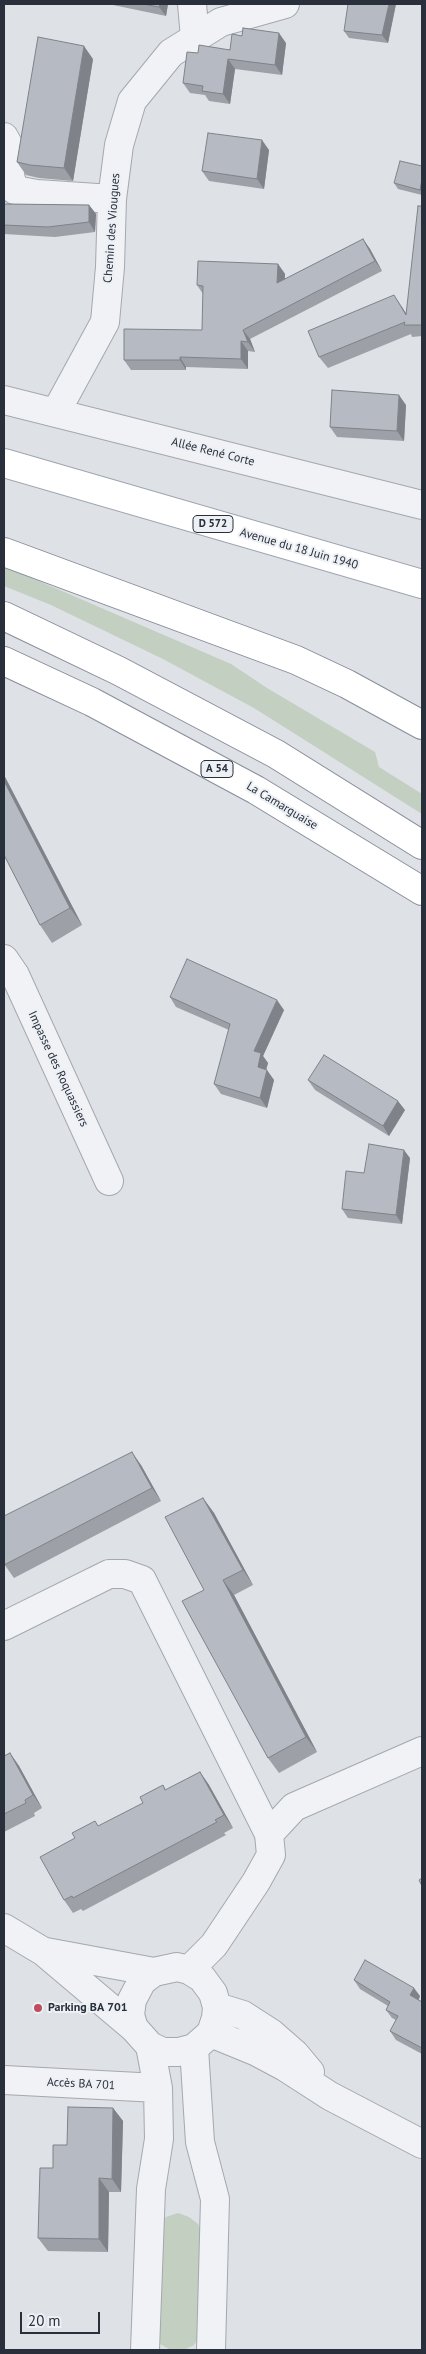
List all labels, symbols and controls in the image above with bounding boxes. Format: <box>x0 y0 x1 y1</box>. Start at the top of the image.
street label: Chemin des Viougues <box>101 173 123 283</box>
street label: Allée René Corte <box>170 435 256 469</box>
road number: D 572 <box>193 516 233 532</box>
street label: Avenue du 18 Juin 1940 <box>238 525 360 573</box>
road number: A 54 <box>201 761 233 778</box>
street label: La Camarguaise <box>244 779 320 833</box>
street label: Impasse des Roquassiers <box>25 1009 91 1129</box>
place label: Parking BA 701 <box>48 2001 128 2015</box>
marker: Parking BA 701 <box>32 2002 44 2014</box>
street label: Accès BA 701 <box>47 2075 115 2093</box>
scale bar <box>22 2302 102 2334</box>
text: 20 m <box>28 2311 61 2330</box>

